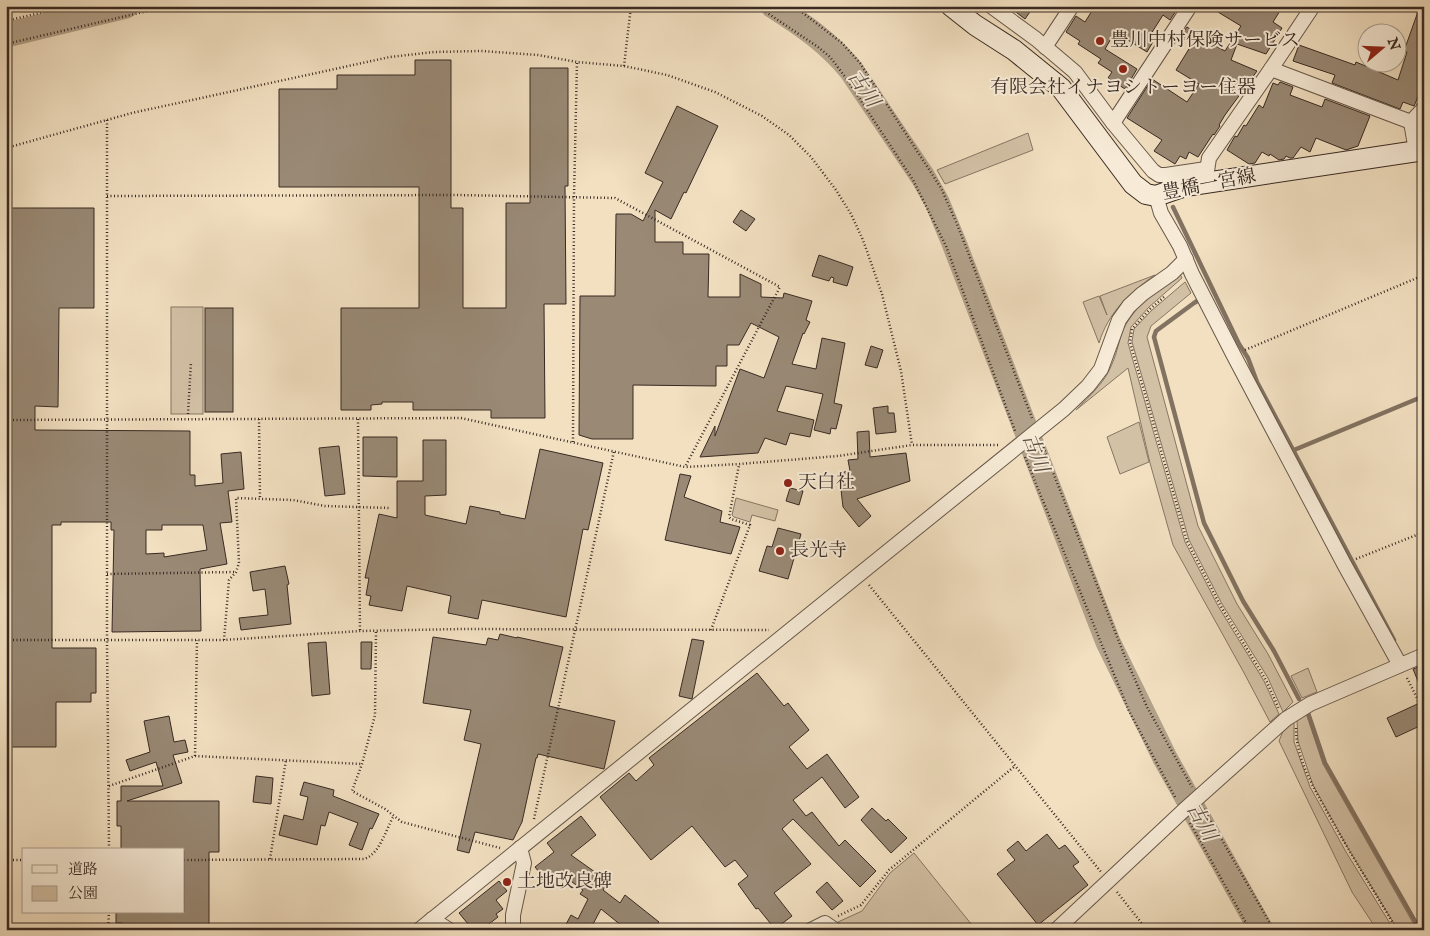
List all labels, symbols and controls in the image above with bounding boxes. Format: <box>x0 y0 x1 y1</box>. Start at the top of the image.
north arrow <box>1358 22 1408 72</box>
place label: 豊川中村保険サービス <box>1110 29 1300 53</box>
text: N <box>1383 34 1404 53</box>
marker: 豊川中村保険サービス <box>1094 35 1106 47</box>
marker: 有限会社イナヨシトーヨー住器 <box>1117 63 1129 75</box>
water label: 古川 <box>841 65 886 114</box>
place label: 有限会社イナヨシトーヨー住器 <box>990 76 1256 100</box>
street label: 豊橋一宮線 <box>1160 164 1258 206</box>
water label: 古川 <box>1016 430 1055 478</box>
place label: 天白社 <box>798 471 855 495</box>
marker: 天白社 <box>782 477 794 489</box>
place label: 長光寺 <box>790 539 847 563</box>
marker: 長光寺 <box>774 545 786 557</box>
water label: 古川 <box>1180 798 1223 847</box>
legend <box>22 848 185 914</box>
text: 道路 <box>68 860 98 879</box>
place label: 土地改良碑 <box>517 870 612 894</box>
marker: 土地改良碑 <box>501 876 513 888</box>
text: 公園 <box>68 884 98 903</box>

